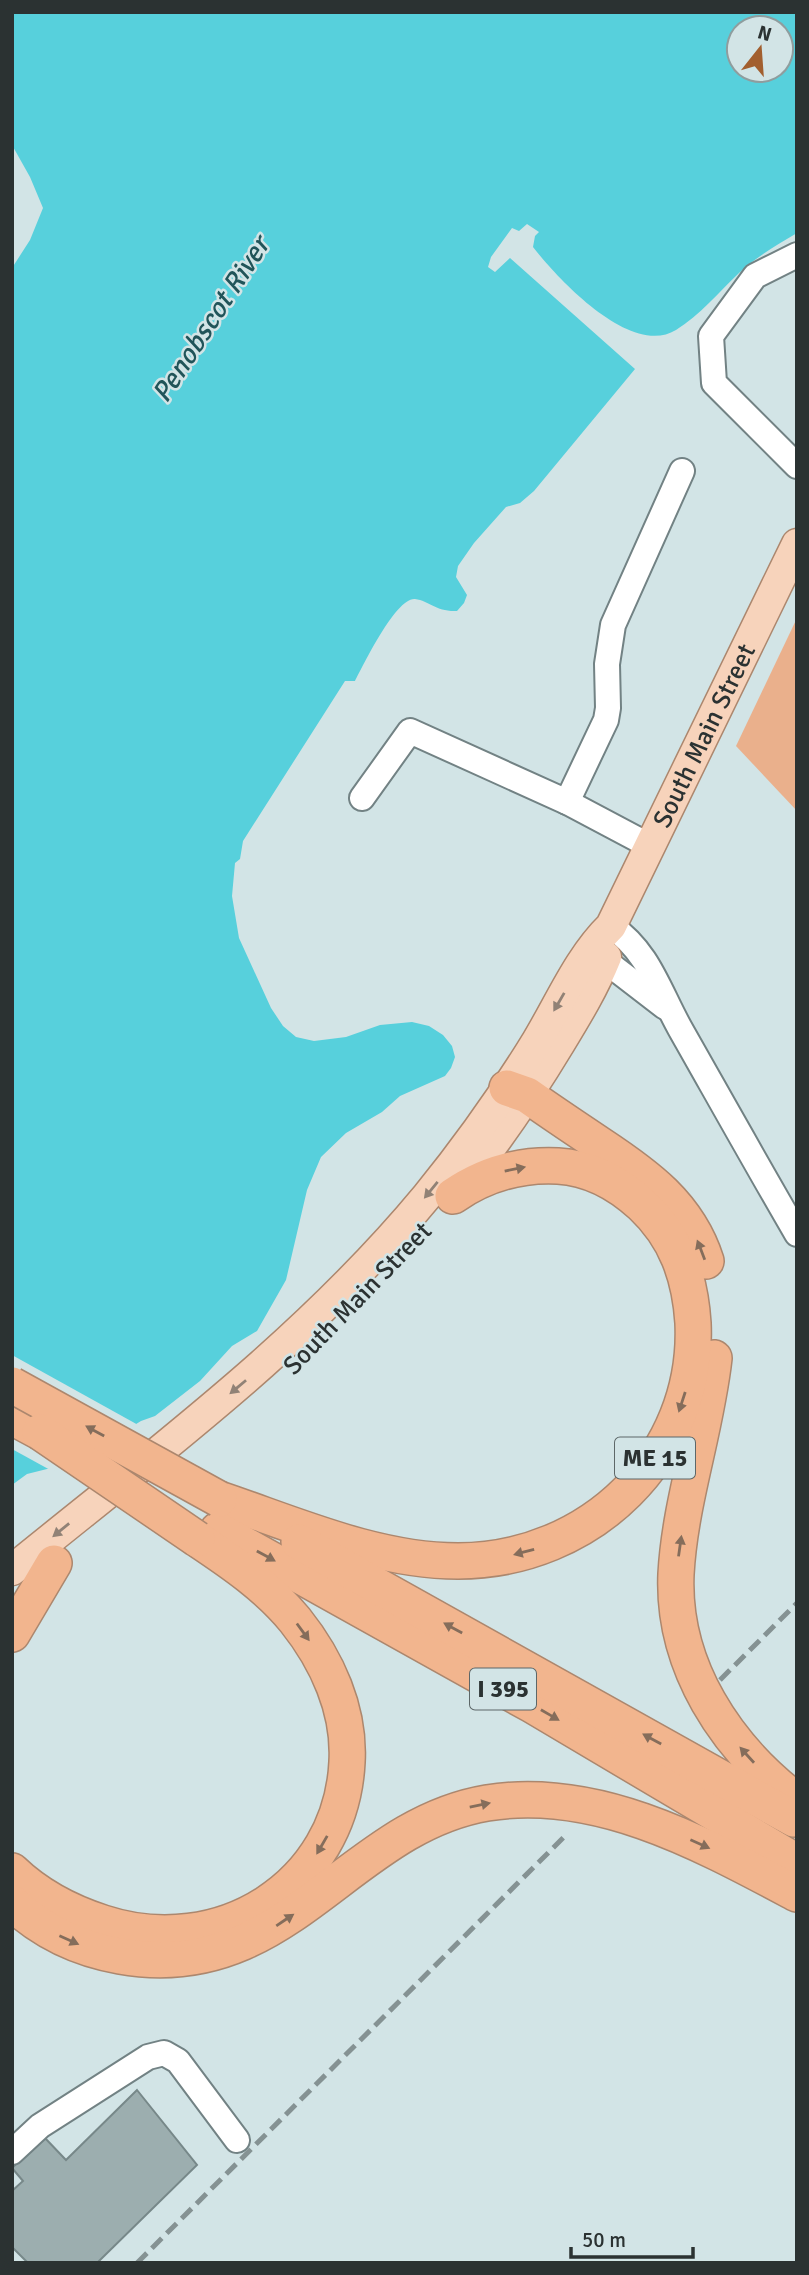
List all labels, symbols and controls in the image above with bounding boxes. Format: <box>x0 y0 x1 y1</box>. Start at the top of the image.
north arrow <box>725 14 795 84</box>
text: N <box>755 20 775 47</box>
water label: Penobscot River <box>145 227 279 409</box>
street label: South Main Street <box>646 639 763 833</box>
one-way arrow <box>553 993 566 1012</box>
one-way arrow <box>504 1164 526 1175</box>
one-way arrow <box>424 1181 439 1199</box>
street label: South Main Street <box>277 1216 439 1382</box>
one-way arrow <box>696 1239 707 1260</box>
one-way arrow <box>229 1379 247 1394</box>
one-way arrow <box>676 1391 686 1412</box>
one-way arrow <box>85 1425 105 1437</box>
road number: ME 15 <box>615 1438 695 1478</box>
one-way arrow <box>53 1523 71 1538</box>
one-way arrow <box>674 1535 685 1557</box>
one-way arrow <box>513 1547 535 1558</box>
one-way arrow <box>256 1550 276 1562</box>
one-way arrow <box>444 1622 463 1634</box>
one-way arrow <box>296 1623 310 1641</box>
road number: I 395 <box>470 1668 536 1709</box>
one-way arrow <box>540 1709 559 1722</box>
one-way arrow <box>642 1733 662 1745</box>
one-way arrow <box>739 1746 755 1764</box>
one-way arrow <box>469 1800 491 1811</box>
one-way arrow <box>316 1835 328 1854</box>
one-way arrow <box>690 1838 710 1850</box>
one-way arrow <box>276 1914 295 1927</box>
one-way arrow <box>59 1935 80 1946</box>
scale bar <box>571 2216 694 2260</box>
text: 50 m <box>582 2227 626 2253</box>

